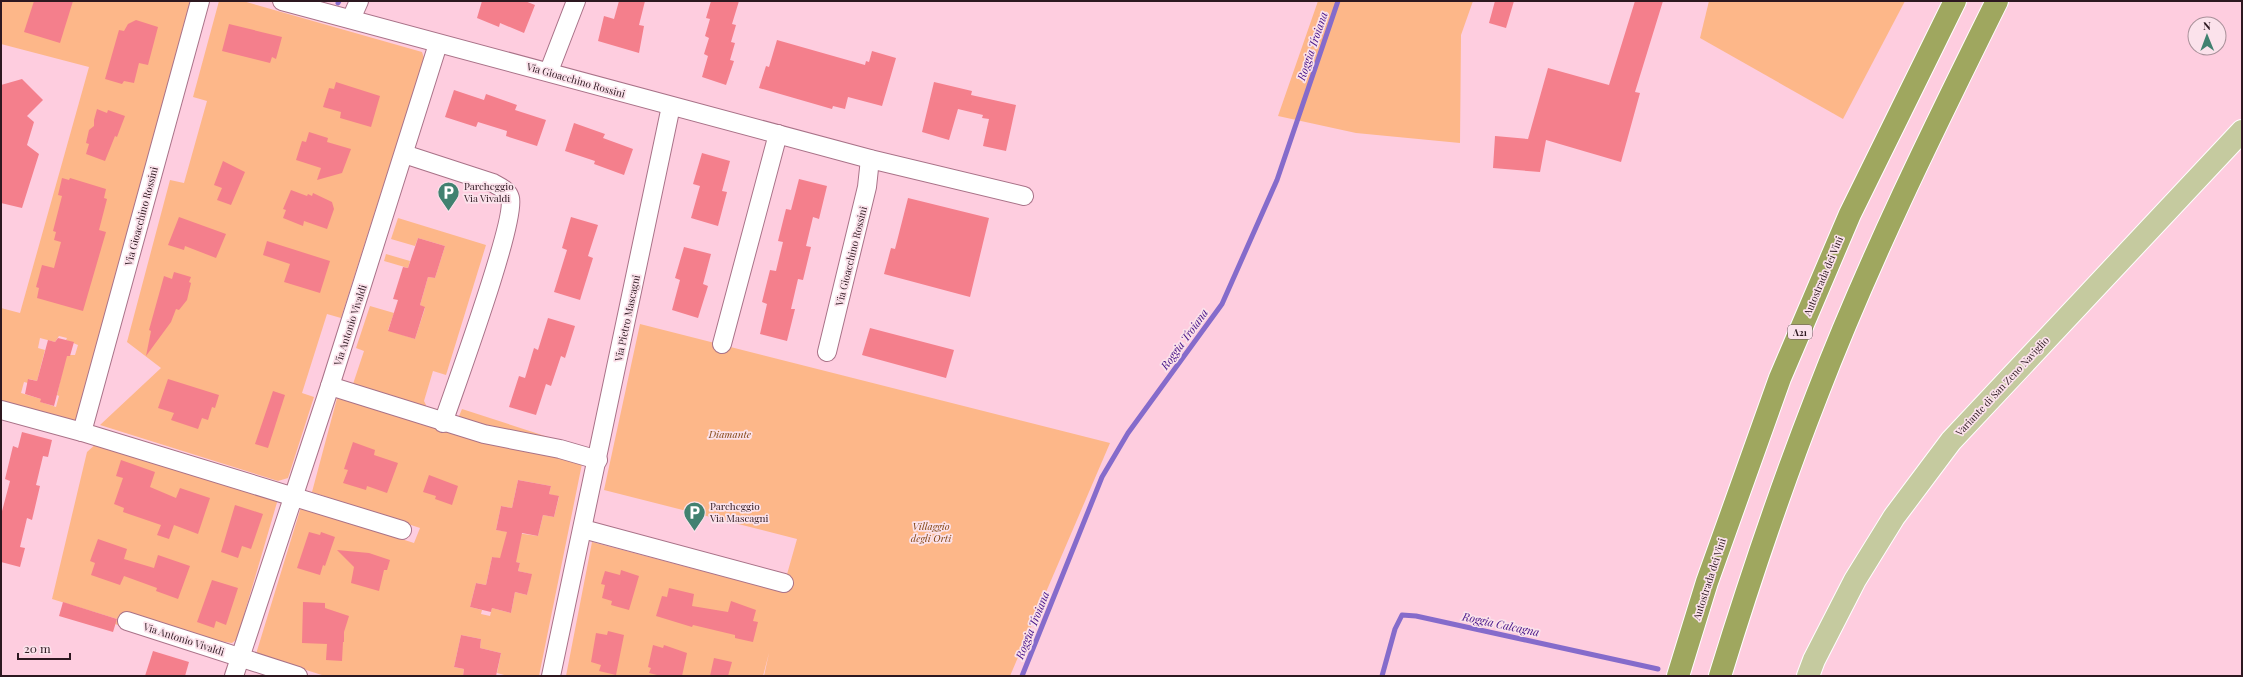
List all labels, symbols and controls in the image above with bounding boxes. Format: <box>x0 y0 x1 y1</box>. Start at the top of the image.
water label: Roggia Troiana <box>1293 9 1331 83</box>
north arrow <box>2187 16 2227 56</box>
text: N <box>2203 18 2211 33</box>
street label: Via Gioacchino Rossini <box>524 59 627 101</box>
street label: Via Gioacchino Rossini <box>121 165 161 268</box>
parking icon: Parcheggio Via Vivaldi <box>435 179 461 212</box>
place label: Parcheggio Via Vivaldi <box>463 179 514 205</box>
street label: Via Gioacchino Rossini <box>832 205 870 308</box>
street label: Autostrada dei Vini <box>1800 234 1846 319</box>
street label: Via Pietro Mascagni <box>611 273 643 363</box>
street label: Via Antonio Vivaldi <box>330 283 370 368</box>
water label: Roggia Troiana <box>1156 305 1211 373</box>
road number: A21 <box>1788 325 1812 339</box>
street label: Variante di San Zeno Naviglio <box>1951 333 2052 439</box>
park label: Diamante <box>708 427 752 441</box>
parking icon: Parcheggio Via Mascagni <box>682 499 708 532</box>
place label: Parcheggio Via Mascagni <box>709 499 768 525</box>
park label: Villaggio degli Orti <box>911 519 952 545</box>
street label: Autostrada dei Vini <box>1689 536 1729 623</box>
water label: Roggia Troiana <box>1011 589 1052 662</box>
water label: Roggia Calcagna <box>1460 608 1541 640</box>
street label: Via Antonio Vivaldi <box>141 619 226 659</box>
scale bar <box>18 635 70 661</box>
text: 20 m <box>24 640 51 656</box>

